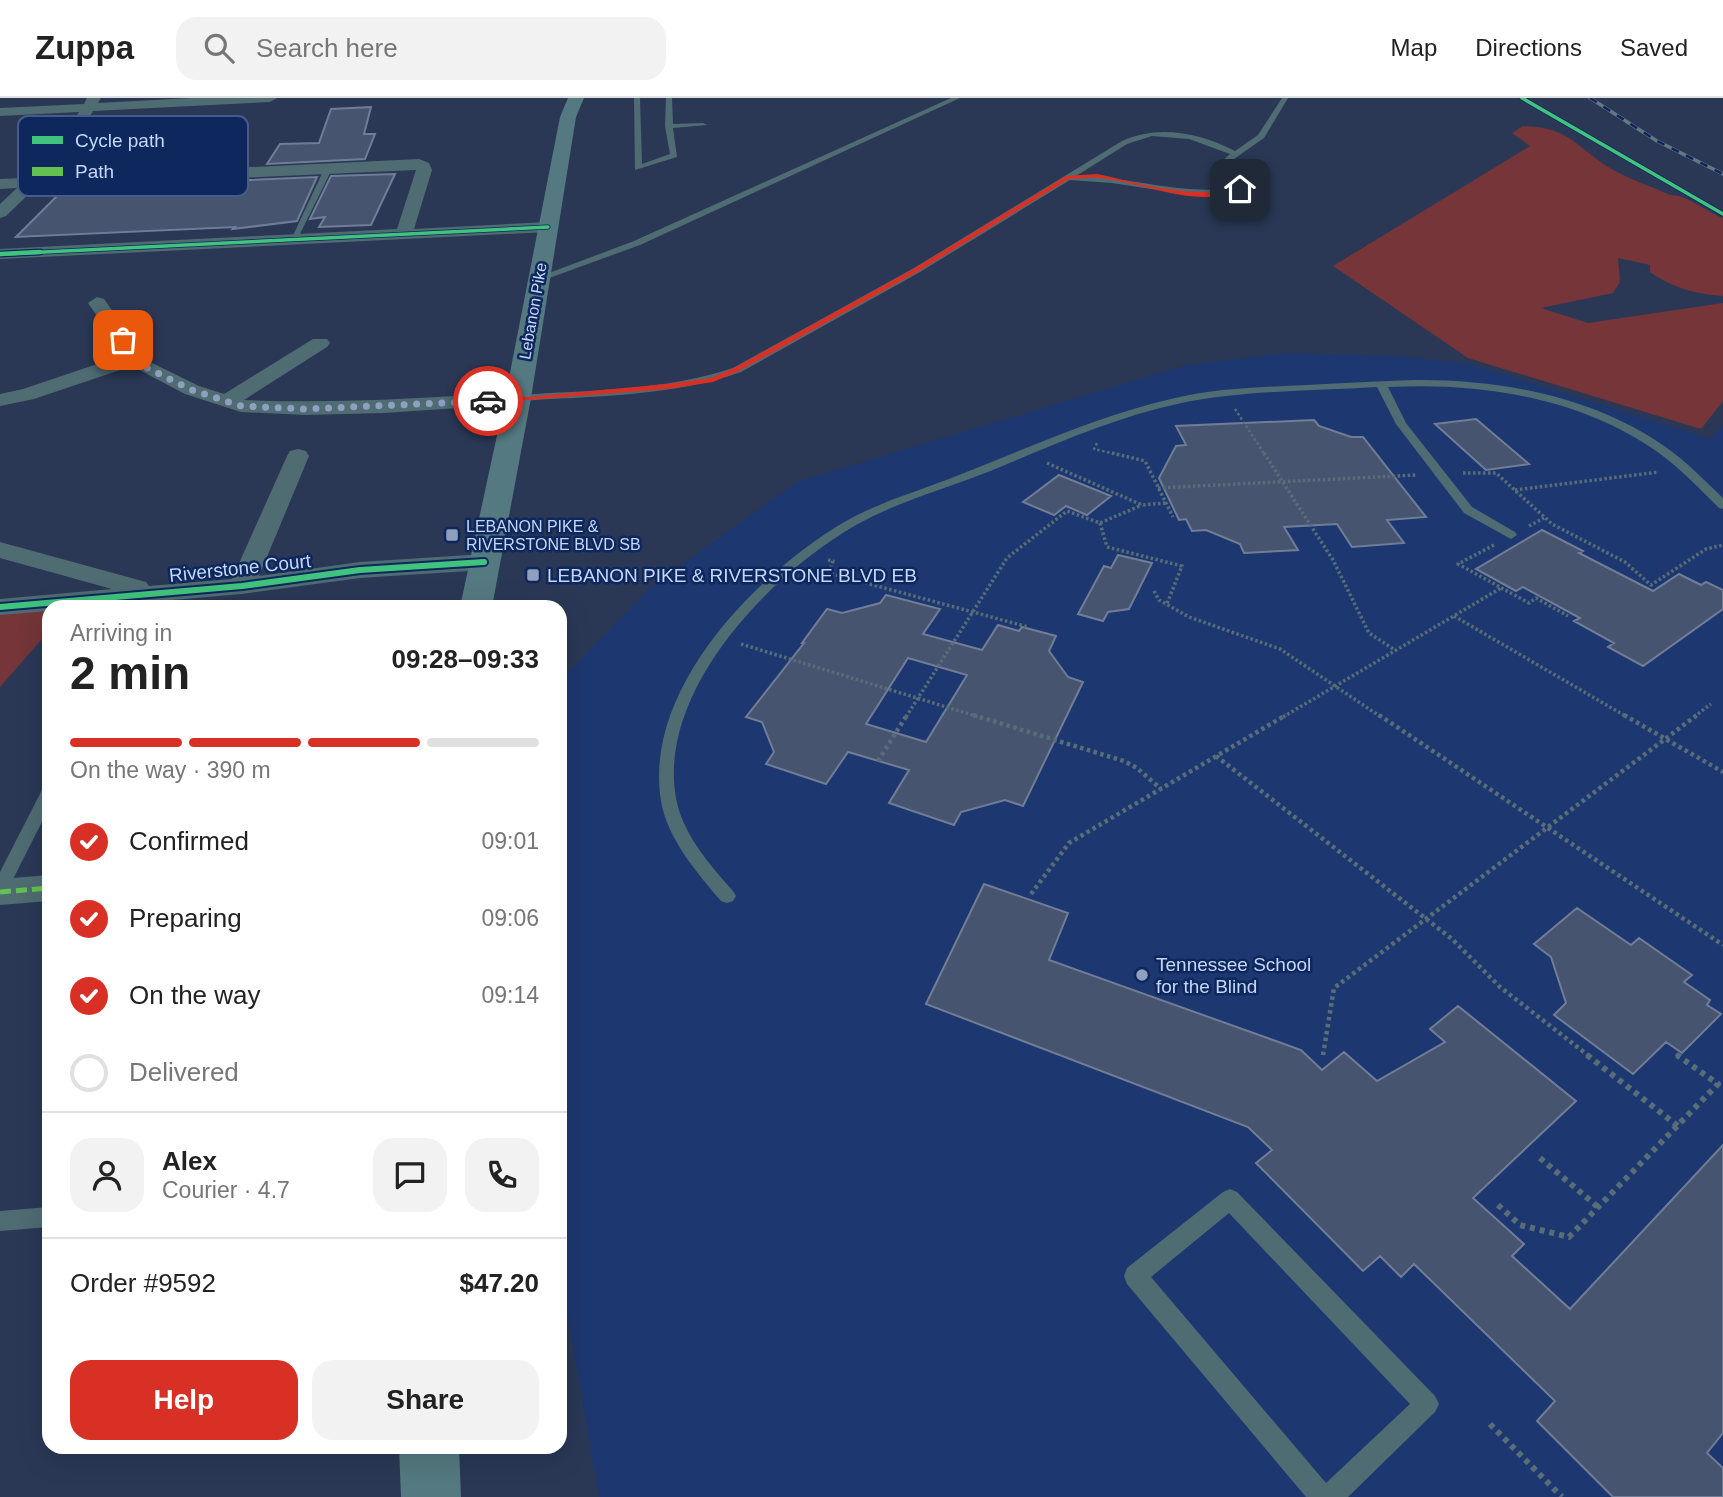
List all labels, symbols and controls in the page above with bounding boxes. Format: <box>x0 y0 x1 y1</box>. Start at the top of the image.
search box <box>176 17 666 80</box>
text: Zuppa <box>35 29 134 66</box>
icon: search <box>200 29 238 67</box>
text: Search here <box>256 33 398 63</box>
text: Map <box>1391 34 1437 61</box>
text: Directions <box>1475 34 1582 61</box>
text: Saved <box>1620 34 1688 61</box>
legend <box>18 116 248 196</box>
text: Cycle path <box>75 130 165 151</box>
pin <box>1210 159 1270 219</box>
text: Path <box>75 161 114 182</box>
icon: home <box>1221 170 1259 208</box>
street label: Lebanon Pike <box>516 261 550 361</box>
pin <box>93 310 153 370</box>
icon: bag <box>104 321 142 359</box>
courier <box>453 366 523 436</box>
icon: car <box>469 382 507 420</box>
place label: LEBANON PIKE & RIVERSTONE BLVD SB <box>466 518 641 553</box>
marker: LEBANON PIKE & RIVERSTONE BLVD SB <box>444 527 460 543</box>
street label: Riverstone Court <box>168 550 313 586</box>
place label: LEBANON PIKE & RIVERSTONE BLVD EB <box>547 565 917 586</box>
marker: LEBANON PIKE & RIVERSTONE BLVD EB <box>525 567 541 583</box>
text: Arriving in <box>70 620 172 646</box>
text: 09:28–09:33 <box>392 644 539 674</box>
text: 2 min <box>70 647 190 699</box>
text: On the way · 390 m <box>70 757 271 783</box>
icon: check <box>70 823 108 861</box>
text: Confirmed <box>129 826 249 856</box>
text: 09:01 <box>481 828 539 854</box>
icon: check <box>70 900 108 938</box>
text: Preparing <box>129 903 242 933</box>
text: 09:06 <box>481 905 539 931</box>
place label: Tennessee School for the Blind <box>1156 954 1311 997</box>
marker: Tennessee School for the Blind <box>1134 967 1150 983</box>
icon: check <box>70 977 108 1015</box>
text: On the way <box>129 980 261 1010</box>
text: 09:14 <box>481 982 539 1008</box>
text: Delivered <box>129 1057 239 1087</box>
button: person <box>70 1138 144 1212</box>
button: chat <box>373 1138 447 1212</box>
button: phone <box>465 1138 539 1212</box>
text: Alex <box>162 1146 217 1176</box>
text: Courier · 4.7 <box>162 1177 290 1203</box>
text: Order #9592 <box>70 1268 216 1298</box>
text: $47.20 <box>459 1268 539 1298</box>
button: Help <box>70 1360 298 1440</box>
button: Share <box>312 1360 539 1440</box>

